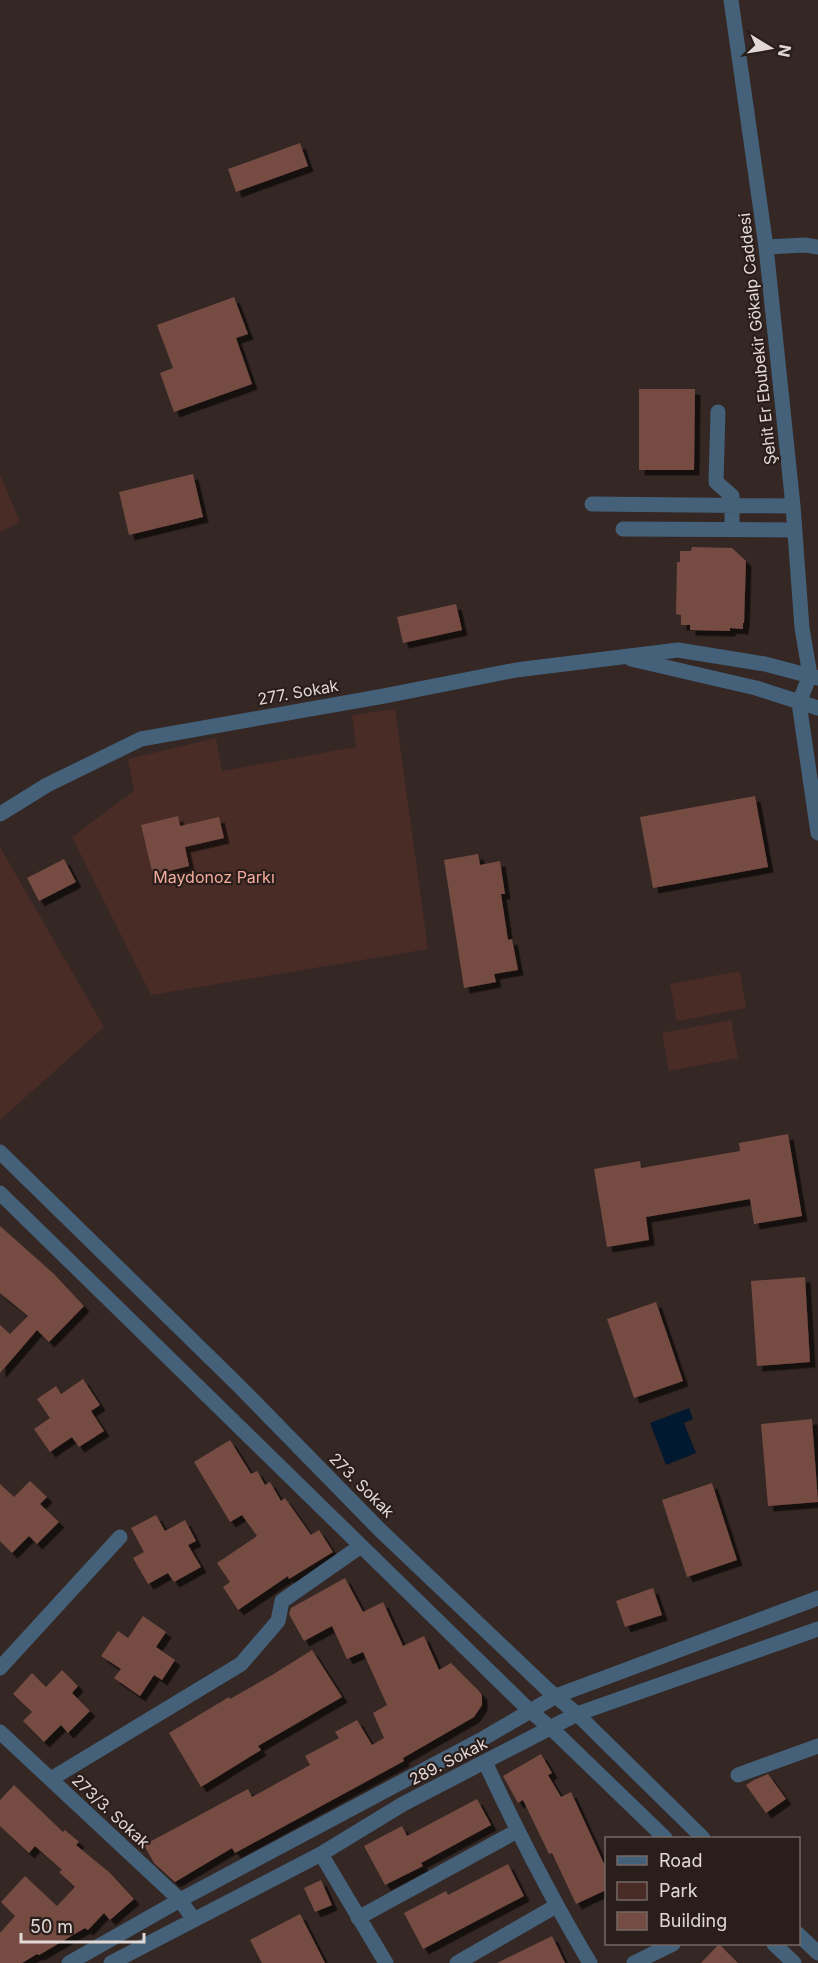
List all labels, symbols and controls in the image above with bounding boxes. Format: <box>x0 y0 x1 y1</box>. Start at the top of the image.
north arrow <box>740 18 800 78</box>
text: N <box>774 43 796 59</box>
street label: Şehit Er Ebubekir Gökalp Caddesi <box>734 212 780 466</box>
street label: 277. Sokak <box>256 675 340 709</box>
park label: Maydonoz Parkı <box>153 867 275 887</box>
street label: 273. Sokak <box>325 1448 399 1522</box>
street label: 289. Sokak <box>406 1733 490 1789</box>
street label: 273/3. Sokak <box>68 1770 154 1852</box>
legend <box>605 1837 800 1945</box>
text: Road <box>659 1850 702 1871</box>
text: Park <box>659 1880 698 1901</box>
scale bar <box>21 1906 144 1944</box>
text: Building <box>659 1910 727 1931</box>
text: 50 m <box>30 1916 73 1937</box>

